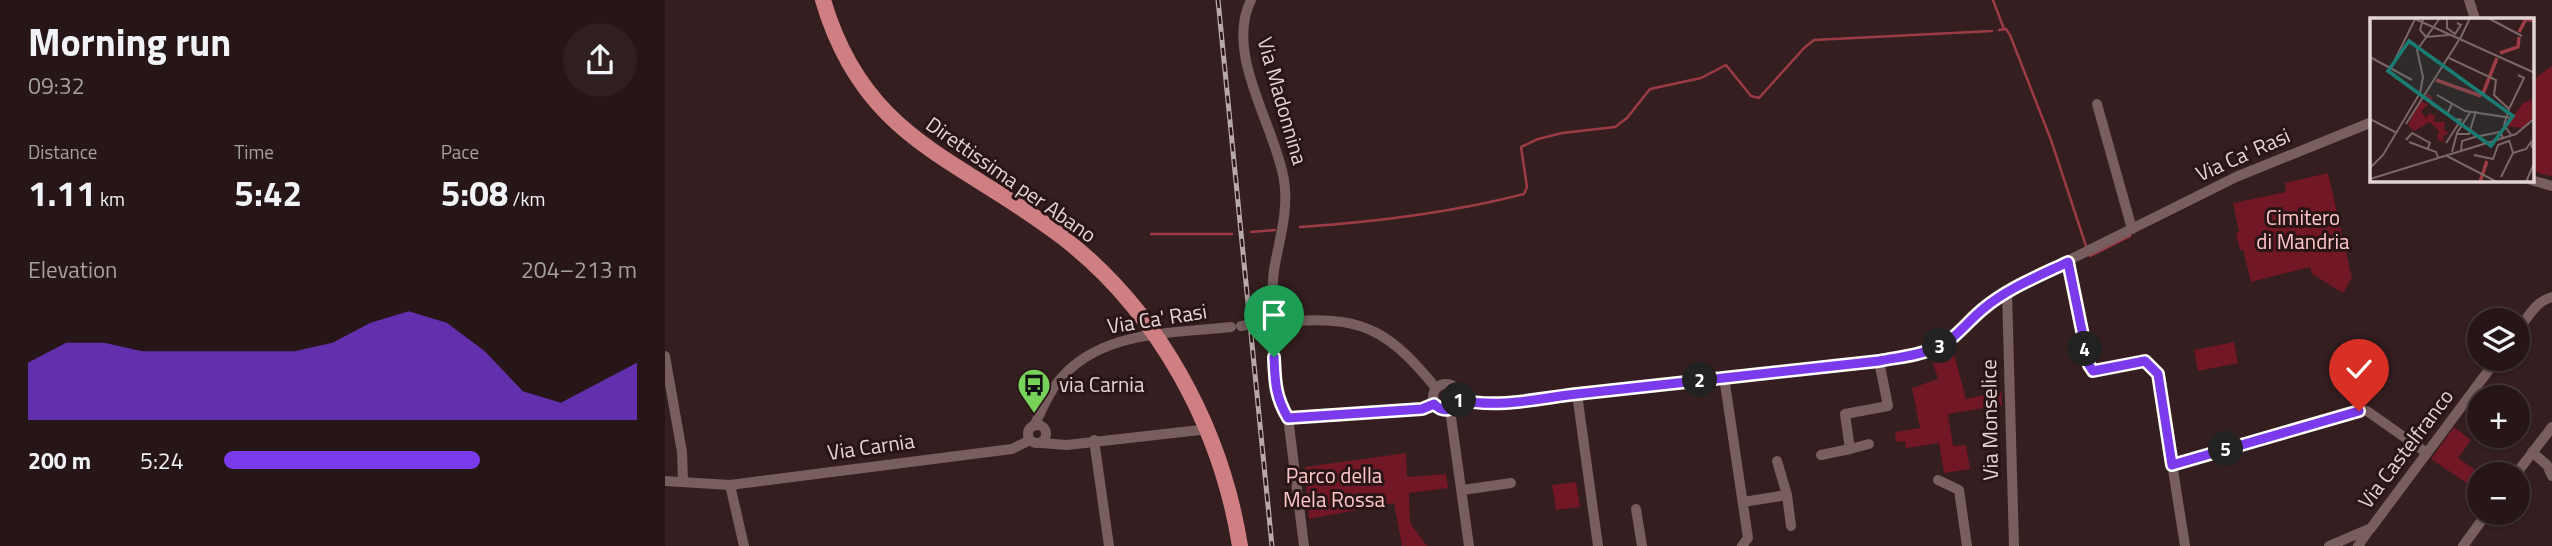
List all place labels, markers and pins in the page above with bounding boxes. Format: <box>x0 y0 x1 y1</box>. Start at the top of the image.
pin <box>1244 285 1304 357</box>
pin: 3 <box>1923 328 1957 364</box>
pin: 4 <box>2067 332 2103 366</box>
pin <box>2329 339 2389 411</box>
pin: 2 <box>1683 362 1717 398</box>
bus stop icon: via Carnia <box>1015 366 1053 415</box>
place label: via Carnia <box>1059 368 1145 400</box>
pin: 1 <box>1441 382 1477 418</box>
pin: 5 <box>2209 432 2243 466</box>

